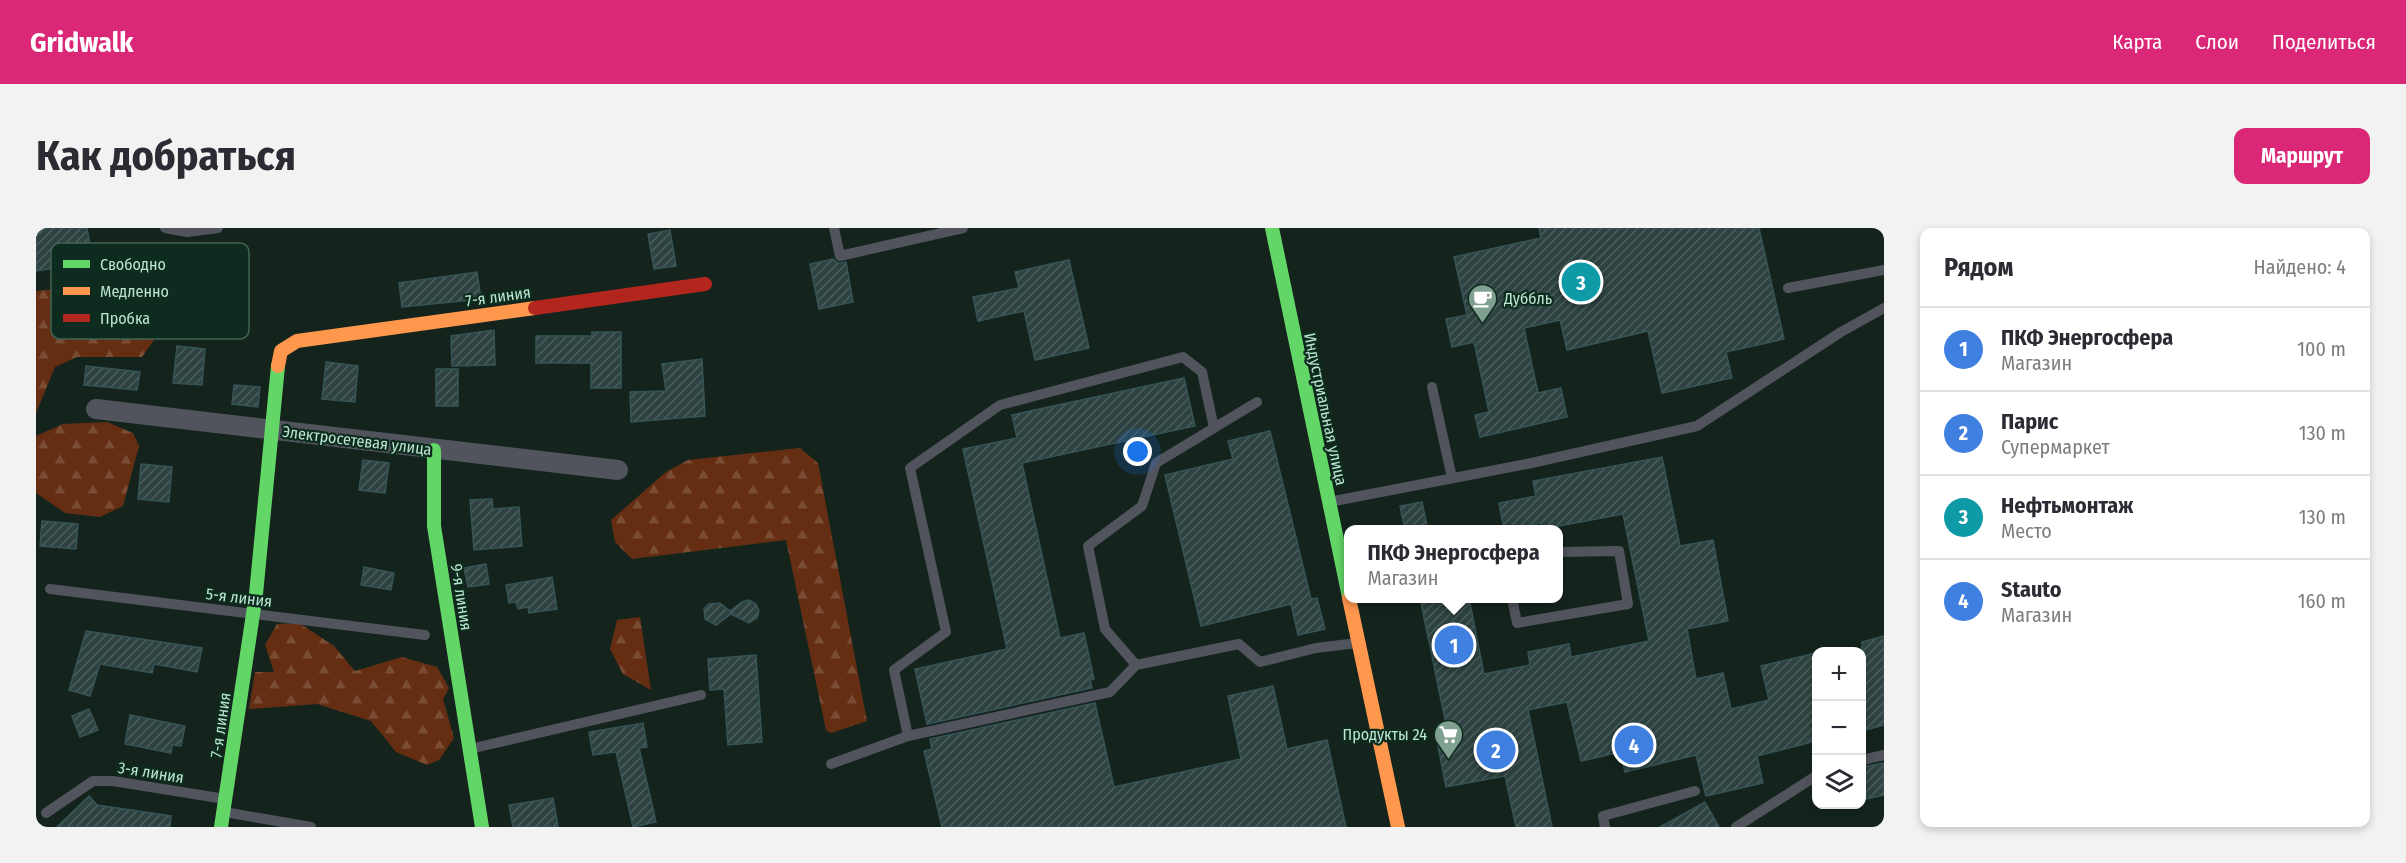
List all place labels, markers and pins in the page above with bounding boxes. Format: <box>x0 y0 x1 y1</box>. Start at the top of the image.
pin: 3 <box>1562 260 1600 304</box>
cafe icon: Дуббль <box>1467 282 1499 324</box>
place label: Дуббль <box>1503 289 1552 308</box>
pin: 1 <box>1434 622 1474 668</box>
supermarket icon: Продукты 24 <box>1432 718 1464 760</box>
pin: 4 <box>1614 722 1654 768</box>
place label: Продукты 24 <box>1343 725 1427 744</box>
pin: 2 <box>1476 728 1516 772</box>

